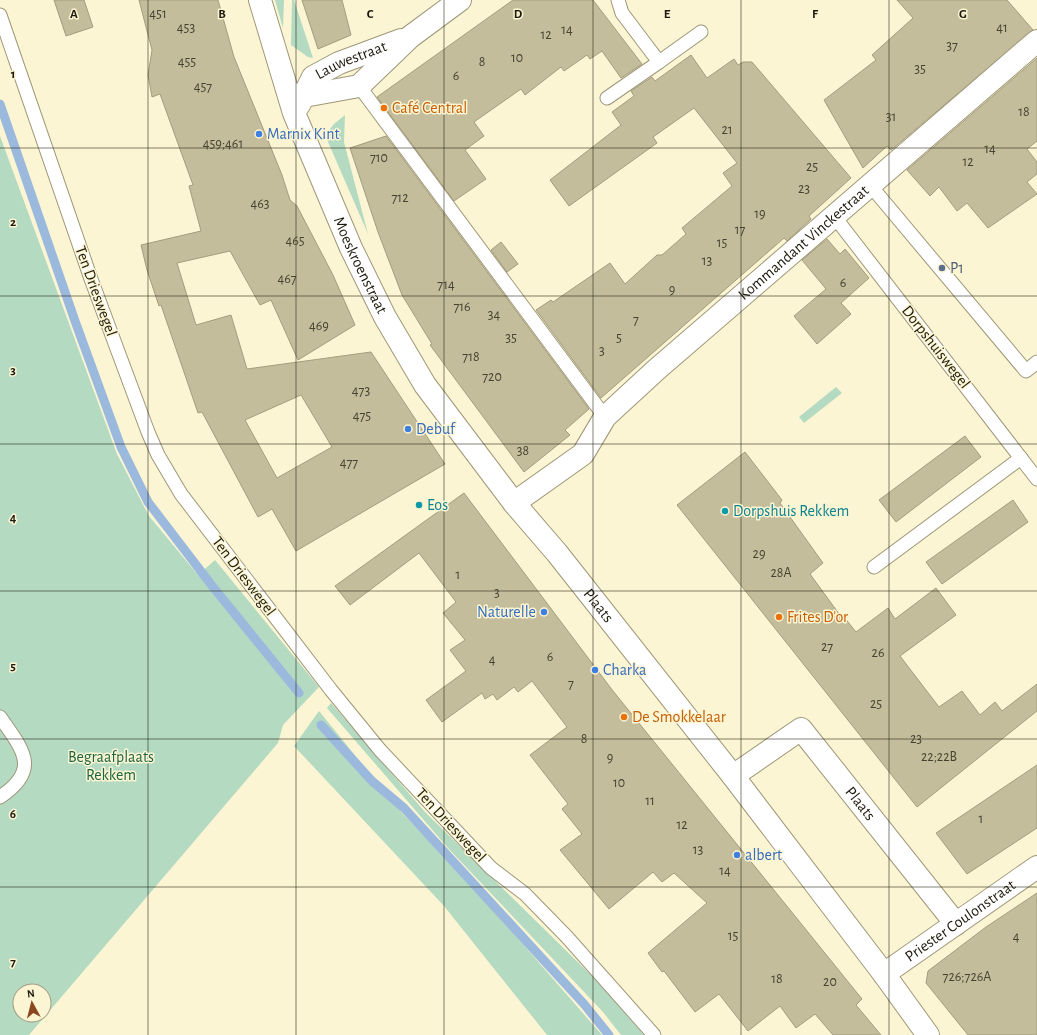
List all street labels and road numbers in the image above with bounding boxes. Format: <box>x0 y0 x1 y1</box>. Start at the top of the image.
street label: Lauwestraat <box>312 38 389 82</box>
street label: Kommandant Vinckestraat <box>735 182 872 303</box>
street label: Moeskroenstraat <box>331 214 390 316</box>
street label: Ten Drieswegel <box>72 244 120 338</box>
street label: Dorpshuiswegel <box>899 303 973 391</box>
street label: Ten Drieswegel <box>209 533 279 619</box>
street label: Plaats <box>580 586 617 625</box>
street label: Plaats <box>842 784 878 824</box>
street label: Ten Drieswegel <box>413 785 489 865</box>
street label: Priester Coulonstraat <box>902 877 1018 965</box>

